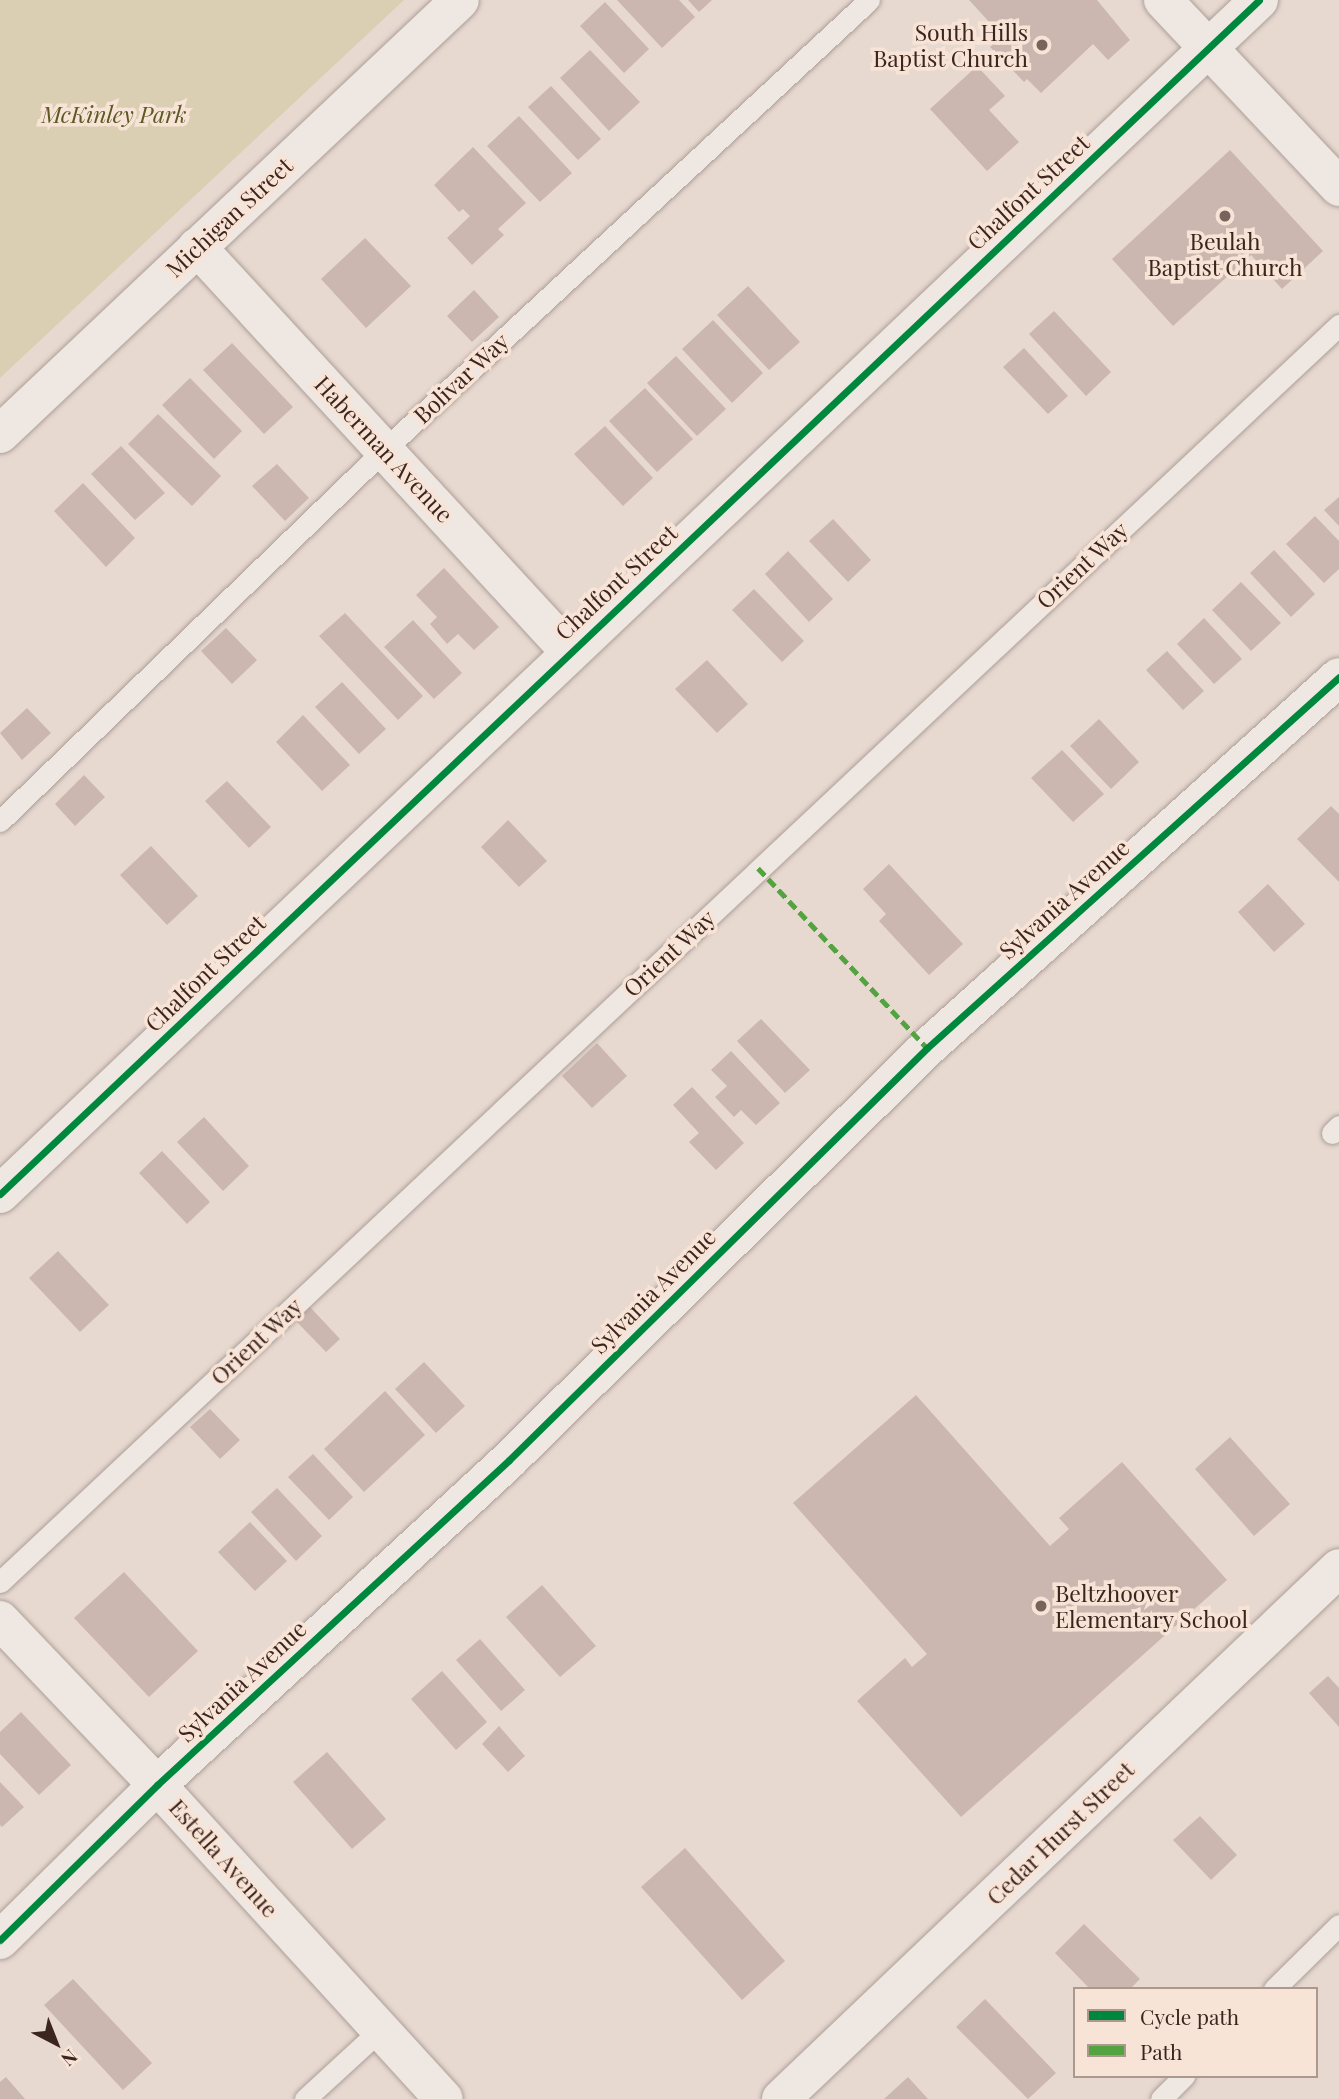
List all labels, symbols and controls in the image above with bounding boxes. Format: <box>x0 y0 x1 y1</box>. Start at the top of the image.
place label: South Hills Baptist Church <box>873 18 1028 72</box>
marker: South Hills Baptist Church <box>1034 37 1050 53</box>
park label: McKinley Park <box>41 100 187 128</box>
street label: Chalfont Street <box>961 129 1095 255</box>
street label: Michigan Street <box>160 151 298 283</box>
marker: Beulah Baptist Church <box>1217 208 1233 224</box>
place label: Beulah Baptist Church <box>1147 227 1303 281</box>
street label: Bolivar Way <box>407 327 515 429</box>
street label: Haberman Avenue <box>309 370 459 528</box>
street label: Orient Way <box>1030 515 1134 615</box>
street label: Chalfont Street <box>549 519 683 645</box>
street label: Sylvania Avenue <box>993 833 1135 965</box>
street label: Orient Way <box>617 903 721 1003</box>
street label: Chalfont Street <box>139 909 271 1037</box>
street label: Sylvania Avenue <box>585 1223 721 1359</box>
street label: Orient Way <box>204 1291 308 1391</box>
place label: Beltzhoover Elementary School <box>1055 1579 1249 1633</box>
marker: Beltzhoover Elementary School <box>1033 1598 1049 1614</box>
street label: Sylvania Avenue <box>172 1614 312 1748</box>
street label: Cedar Hurst Street <box>980 1755 1140 1911</box>
street label: Estella Avenue <box>163 1793 285 1923</box>
legend <box>1073 1987 1318 2078</box>
text: Cycle path <box>1140 2002 1239 2030</box>
north arrow <box>21 2008 91 2078</box>
text: Path <box>1140 2037 1182 2065</box>
text: N <box>56 2044 84 2073</box>

